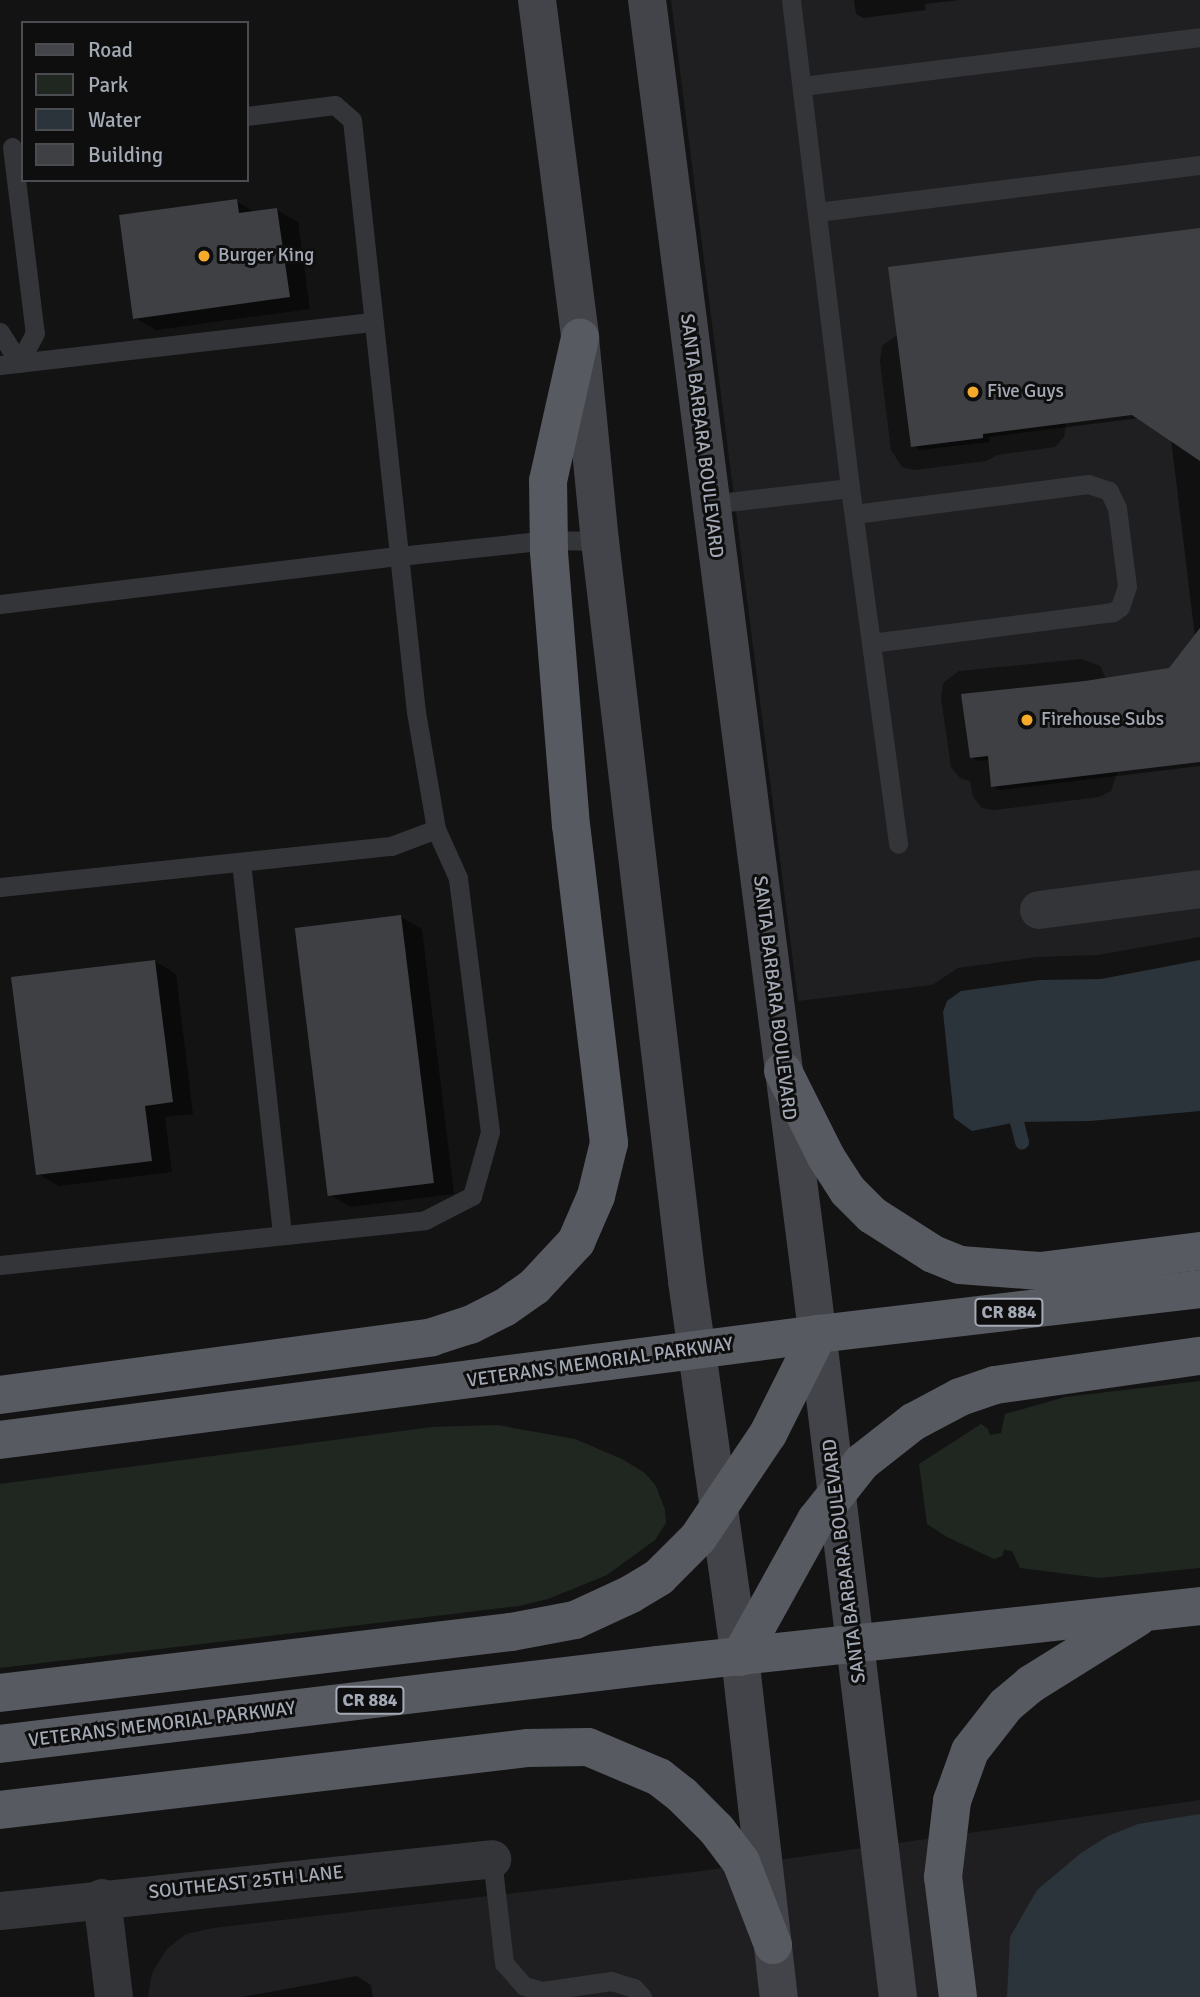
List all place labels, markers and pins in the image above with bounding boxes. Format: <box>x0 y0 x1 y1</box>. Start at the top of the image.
place label: Burger King <box>218 245 314 267</box>
marker: Burger King <box>196 248 212 264</box>
place label: Five Guys <box>987 381 1064 403</box>
marker: Five Guys <box>965 384 981 400</box>
place label: Firehouse Subs <box>1041 709 1164 731</box>
marker: Firehouse Subs <box>1019 712 1035 728</box>

